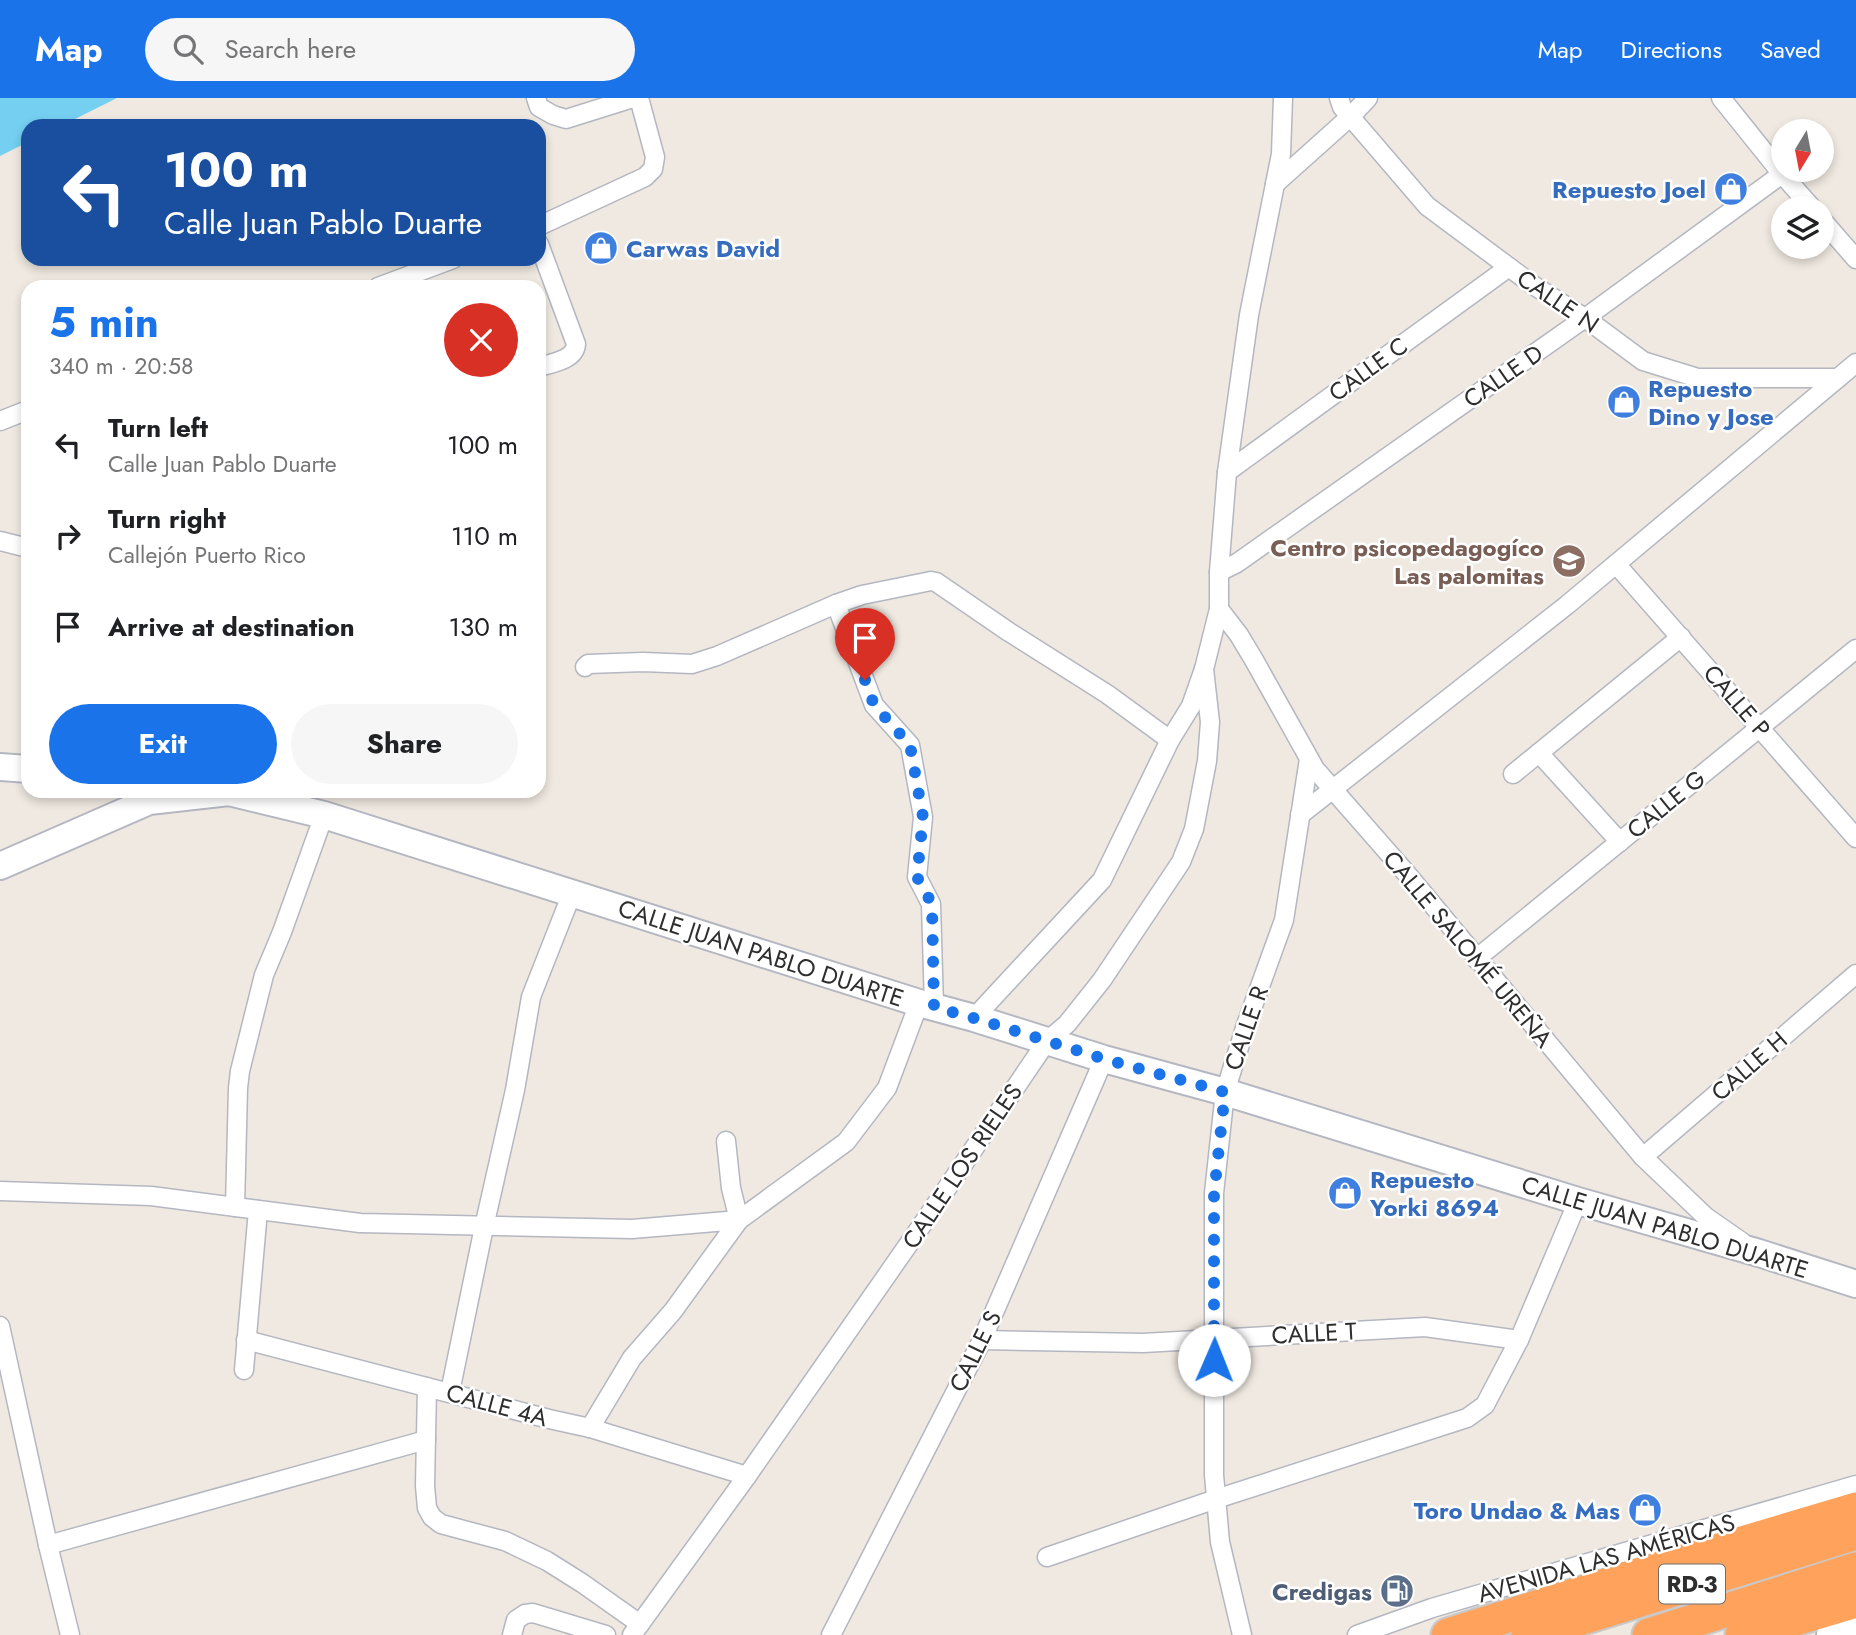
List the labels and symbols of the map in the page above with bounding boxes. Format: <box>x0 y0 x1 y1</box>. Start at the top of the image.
north arrow <box>1771 119 1834 182</box>
shop icon: Repuesto Joel <box>1712 170 1750 208</box>
place label: Repuesto Joel <box>1552 172 1706 207</box>
shop icon: Carwas David <box>582 229 620 267</box>
place label: Carwas David <box>626 231 780 266</box>
street label: CALLE N <box>1510 261 1606 341</box>
street label: CALLE C <box>1321 328 1415 410</box>
street label: CALLE D <box>1456 336 1550 416</box>
place label: Repuesto Dino y Jose <box>1648 371 1774 434</box>
shop icon: Repuesto Dino y Jose <box>1605 383 1643 421</box>
place label: Centro psicopedagogíco Las palomitas <box>1270 530 1544 593</box>
school or university icon: Centro psicopedagogíco Las palomitas <box>1550 542 1588 580</box>
pin <box>835 608 895 680</box>
street label: CALLE P <box>1695 657 1779 745</box>
street label: CALLE G <box>1619 761 1713 847</box>
street label: CALLE SALOMÉ UREÑA <box>1375 843 1561 1055</box>
street label: CALLE JUAN PABLO DUARTE <box>614 890 908 1016</box>
street label: CALLE R <box>1215 980 1277 1075</box>
street label: CALLE H <box>1703 1023 1795 1109</box>
street label: CALLE LOS RIELES <box>894 1076 1030 1256</box>
place label: Repuesto Yorki 8694 <box>1369 1162 1499 1225</box>
street label: CALLE JUAN PABLO DUARTE <box>1517 1167 1813 1287</box>
shop icon: Repuesto Yorki 8694 <box>1326 1174 1364 1212</box>
street label: CALLE S <box>940 1304 1010 1398</box>
street label: CALLE T <box>1271 1313 1357 1353</box>
position arrow <box>1177 1323 1251 1397</box>
street label: CALLE 4A <box>442 1375 552 1435</box>
shop icon: Toro Undao & Mas <box>1626 1491 1664 1529</box>
place label: Toro Undao & Mas <box>1414 1493 1620 1528</box>
street label: AVENIDA LAS AMÉRICAS <box>1473 1504 1739 1612</box>
road number: RD-3 <box>1659 1564 1725 1604</box>
fuel station icon: Credigas <box>1378 1572 1416 1610</box>
place label: Credigas <box>1272 1574 1372 1609</box>

